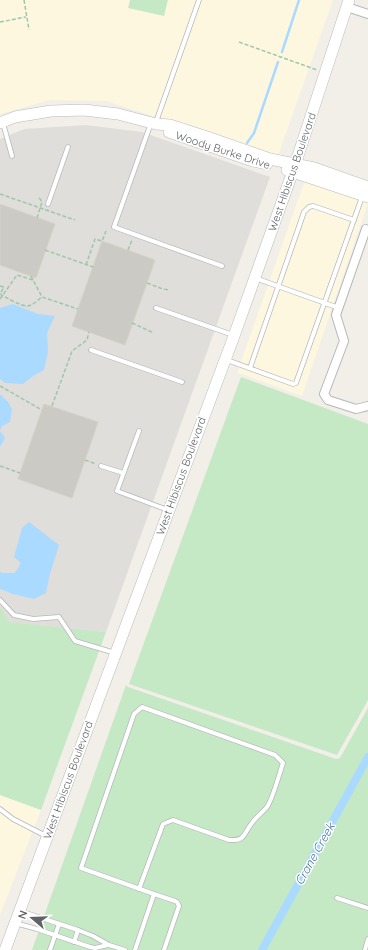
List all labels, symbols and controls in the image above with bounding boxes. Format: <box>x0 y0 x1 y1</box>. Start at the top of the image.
street label: West Hibiscus Boulevard <box>265 111 319 233</box>
street label: Woody Burke Drive <box>174 128 272 172</box>
street label: West Hibiscus Boulevard <box>153 415 209 537</box>
street label: West Hibiscus Boulevard <box>40 719 96 841</box>
water label: Crane Creek <box>291 819 339 887</box>
north arrow <box>12 898 52 938</box>
text: N <box>15 909 30 921</box>

